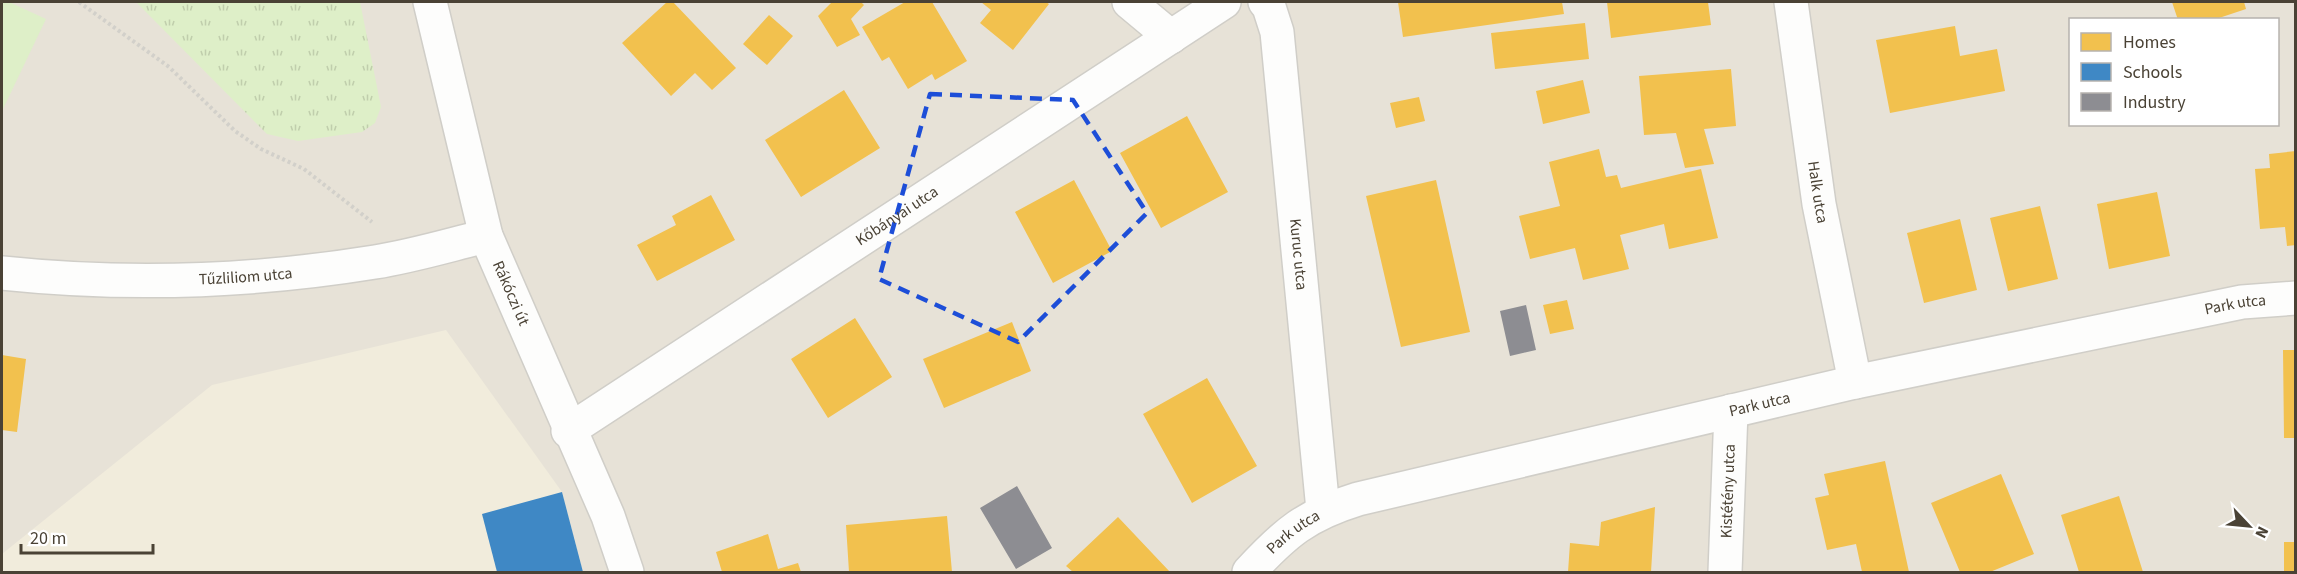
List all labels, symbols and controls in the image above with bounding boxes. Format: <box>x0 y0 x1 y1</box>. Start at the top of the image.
legend <box>2069 18 2279 126</box>
text: Homes <box>2123 30 2176 55</box>
text: Schools <box>2123 60 2182 85</box>
text: Industry <box>2123 90 2186 115</box>
street label: Halk utca <box>1802 160 1834 225</box>
street label: Kőbányai utca <box>851 181 943 251</box>
street label: Kuruc utca <box>1284 218 1313 291</box>
street label: Rákóczi út <box>487 257 535 330</box>
street label: Tűzliliom utca <box>198 262 293 291</box>
street label: Park utca <box>2202 289 2267 320</box>
street label: Park utca <box>1727 387 1793 422</box>
street label: Kistétény utca <box>1715 444 1741 539</box>
north arrow <box>2219 496 2279 556</box>
street label: Park utca <box>1261 505 1324 559</box>
scale bar <box>21 517 153 555</box>
text: N <box>2249 523 2274 542</box>
text: 20 m <box>30 526 66 551</box>

